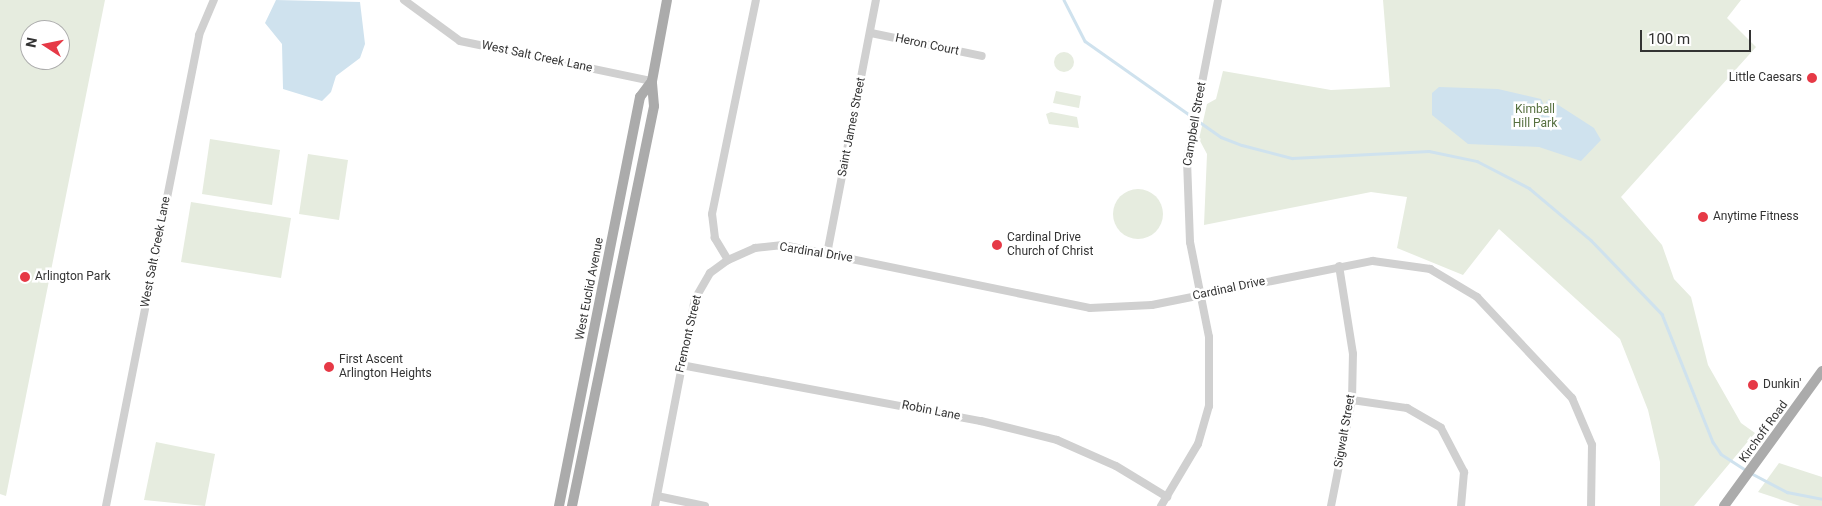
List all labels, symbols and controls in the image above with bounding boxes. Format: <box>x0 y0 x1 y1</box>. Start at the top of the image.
north arrow <box>20 20 70 70</box>
scale bar <box>1642 20 1753 52</box>
text: 100 m <box>1648 30 1690 48</box>
street label: Heron Court <box>894 31 960 59</box>
text: N <box>22 36 40 49</box>
street label: West Salt Creek Lane <box>480 38 594 76</box>
place label: Little Caesars <box>1729 71 1802 85</box>
marker: Little Caesars <box>1806 72 1818 84</box>
street label: Saint James Street <box>835 76 869 178</box>
street label: Campbell Street <box>1181 81 1209 167</box>
park label: Kimball Hill Park <box>1513 103 1557 131</box>
street label: West Salt Creek Lane <box>138 195 174 309</box>
place label: Anytime Fitness <box>1713 210 1799 224</box>
marker: Anytime Fitness <box>1697 211 1709 223</box>
place label: Cardinal Drive Church of Christ <box>1007 231 1093 259</box>
street label: West Euclid Avenue <box>573 236 607 342</box>
marker: Cardinal Drive Church of Christ <box>991 239 1003 251</box>
street label: Cardinal Drive <box>778 240 854 266</box>
place label: Arlington Park <box>35 270 111 284</box>
marker: Arlington Park <box>19 271 31 283</box>
street label: Cardinal Drive <box>1191 274 1267 304</box>
street label: Fremont Street <box>673 294 705 374</box>
place label: First Ascent Arlington Heights <box>339 353 432 381</box>
marker: First Ascent Arlington Heights <box>323 361 335 373</box>
place label: Dunkin' <box>1763 378 1801 392</box>
marker: Dunkin' <box>1747 379 1759 391</box>
street label: Sigwalt Street <box>1332 393 1358 469</box>
street label: Robin Lane <box>900 398 962 424</box>
street label: Kirchoff Road <box>1737 398 1791 466</box>

